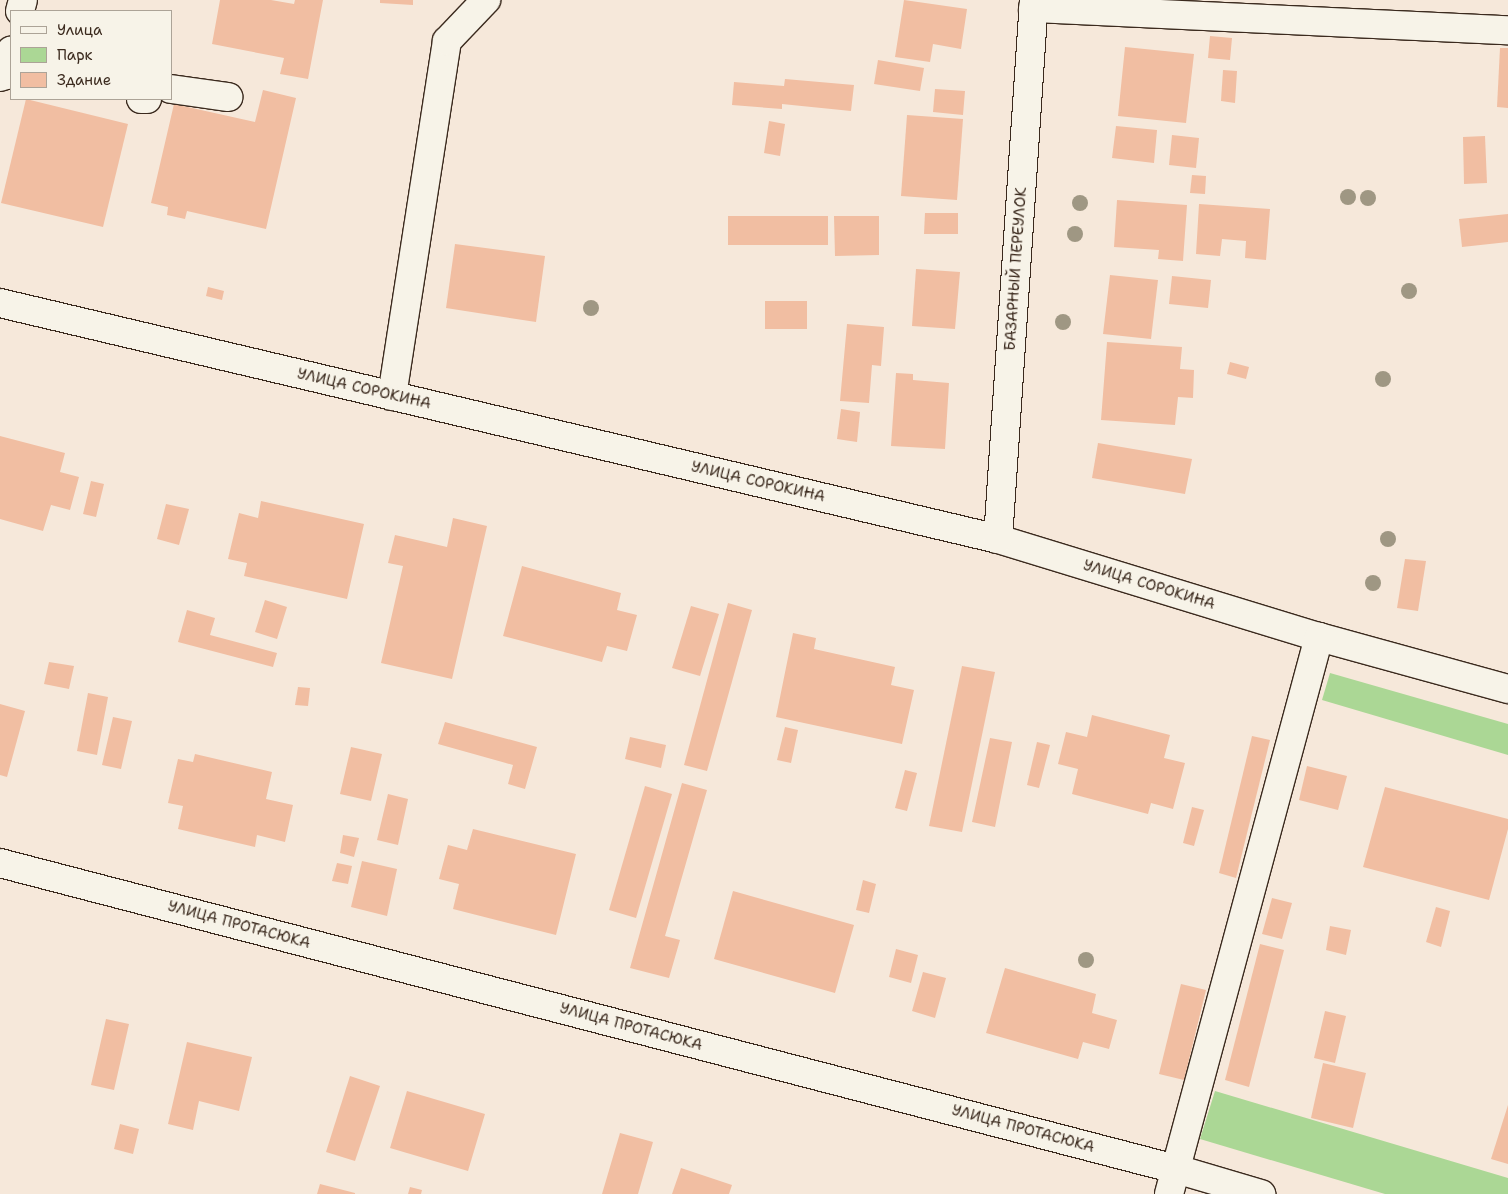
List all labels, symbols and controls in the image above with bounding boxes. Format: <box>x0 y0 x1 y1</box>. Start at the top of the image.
legend <box>10 10 172 100</box>
text: Улица <box>57 20 102 40</box>
text: Парк <box>57 45 93 65</box>
text: Здание <box>57 70 111 90</box>
street label: БАЗАРНЫЙ ПЕРЕУЛОК <box>1001 186 1031 352</box>
street label: УЛИЦА СОРОКИНА <box>295 365 433 413</box>
street label: УЛИЦА СОРОКИНА <box>689 458 827 506</box>
street label: УЛИЦА СОРОКИНА <box>1081 556 1217 614</box>
street label: УЛИЦА ПРОТАСЮКА <box>166 897 312 953</box>
street label: УЛИЦА ПРОТАСЮКА <box>558 999 704 1055</box>
street label: УЛИЦА ПРОТАСЮКА <box>950 1101 1096 1157</box>

